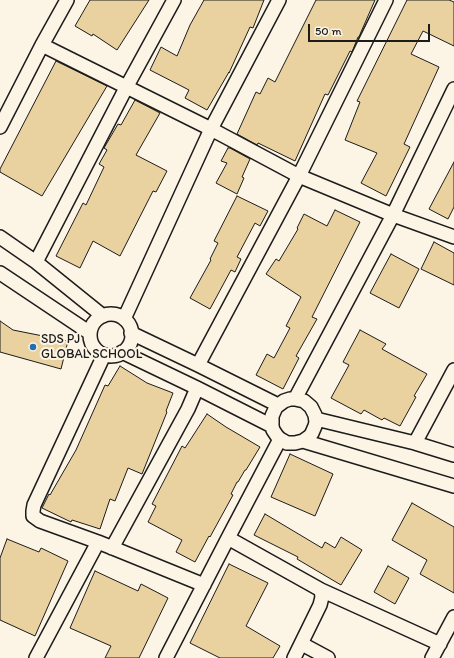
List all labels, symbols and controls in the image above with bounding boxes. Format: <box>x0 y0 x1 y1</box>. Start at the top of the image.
scale bar <box>310 16 432 42</box>
text: 50 m <box>315 24 341 38</box>
place label: SDS PJ GLOBAL SCHOOL <box>41 332 142 363</box>
marker: SDS PJ GLOBAL SCHOOL <box>28 342 38 352</box>

